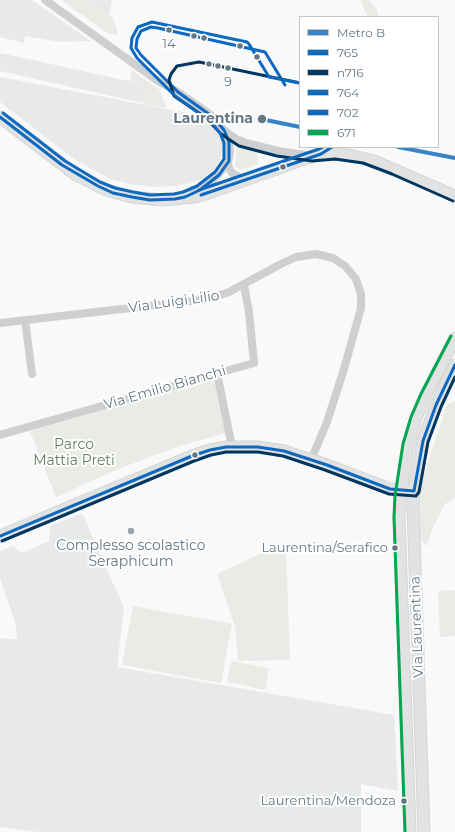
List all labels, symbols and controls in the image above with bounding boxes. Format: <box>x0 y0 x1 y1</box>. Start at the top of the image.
legend <box>299 16 439 148</box>
marker: 14 <box>164 25 174 35</box>
text: Metro B <box>337 25 385 40</box>
unlabelled marker <box>189 31 199 41</box>
unlabelled marker <box>199 33 209 43</box>
place label: 14 <box>162 36 176 52</box>
unlabelled marker <box>235 41 245 51</box>
text: 765 <box>337 45 358 60</box>
unlabelled marker <box>252 52 262 62</box>
unlabelled marker <box>204 59 214 69</box>
unlabelled marker <box>213 61 223 71</box>
marker: 9 <box>223 63 233 73</box>
text: n716 <box>337 65 364 80</box>
place label: 9 <box>224 74 232 90</box>
text: 764 <box>337 85 359 100</box>
text: 702 <box>337 105 359 120</box>
place label: Laurentina <box>173 111 253 127</box>
marker: Laurentina <box>256 113 268 125</box>
text: 671 <box>337 125 356 140</box>
unlabelled marker <box>278 162 288 172</box>
street label: Via Luigi Lilio <box>127 287 221 317</box>
street label: Via Emilio Bianchi <box>102 363 228 413</box>
park label: Parco Mattia Preti <box>33 437 115 470</box>
unlabelled marker <box>190 450 200 460</box>
marker: Complesso scolastico Seraphicum <box>126 526 136 536</box>
place label: Complesso scolastico Seraphicum <box>56 538 206 570</box>
place label: Laurentina/Serafico <box>261 540 388 556</box>
marker: Laurentina/Serafico <box>390 543 400 553</box>
street label: Via Laurentina <box>407 576 427 678</box>
place label: Laurentina/Mendoza <box>260 793 396 809</box>
marker: Laurentina/Mendoza <box>399 796 409 806</box>

